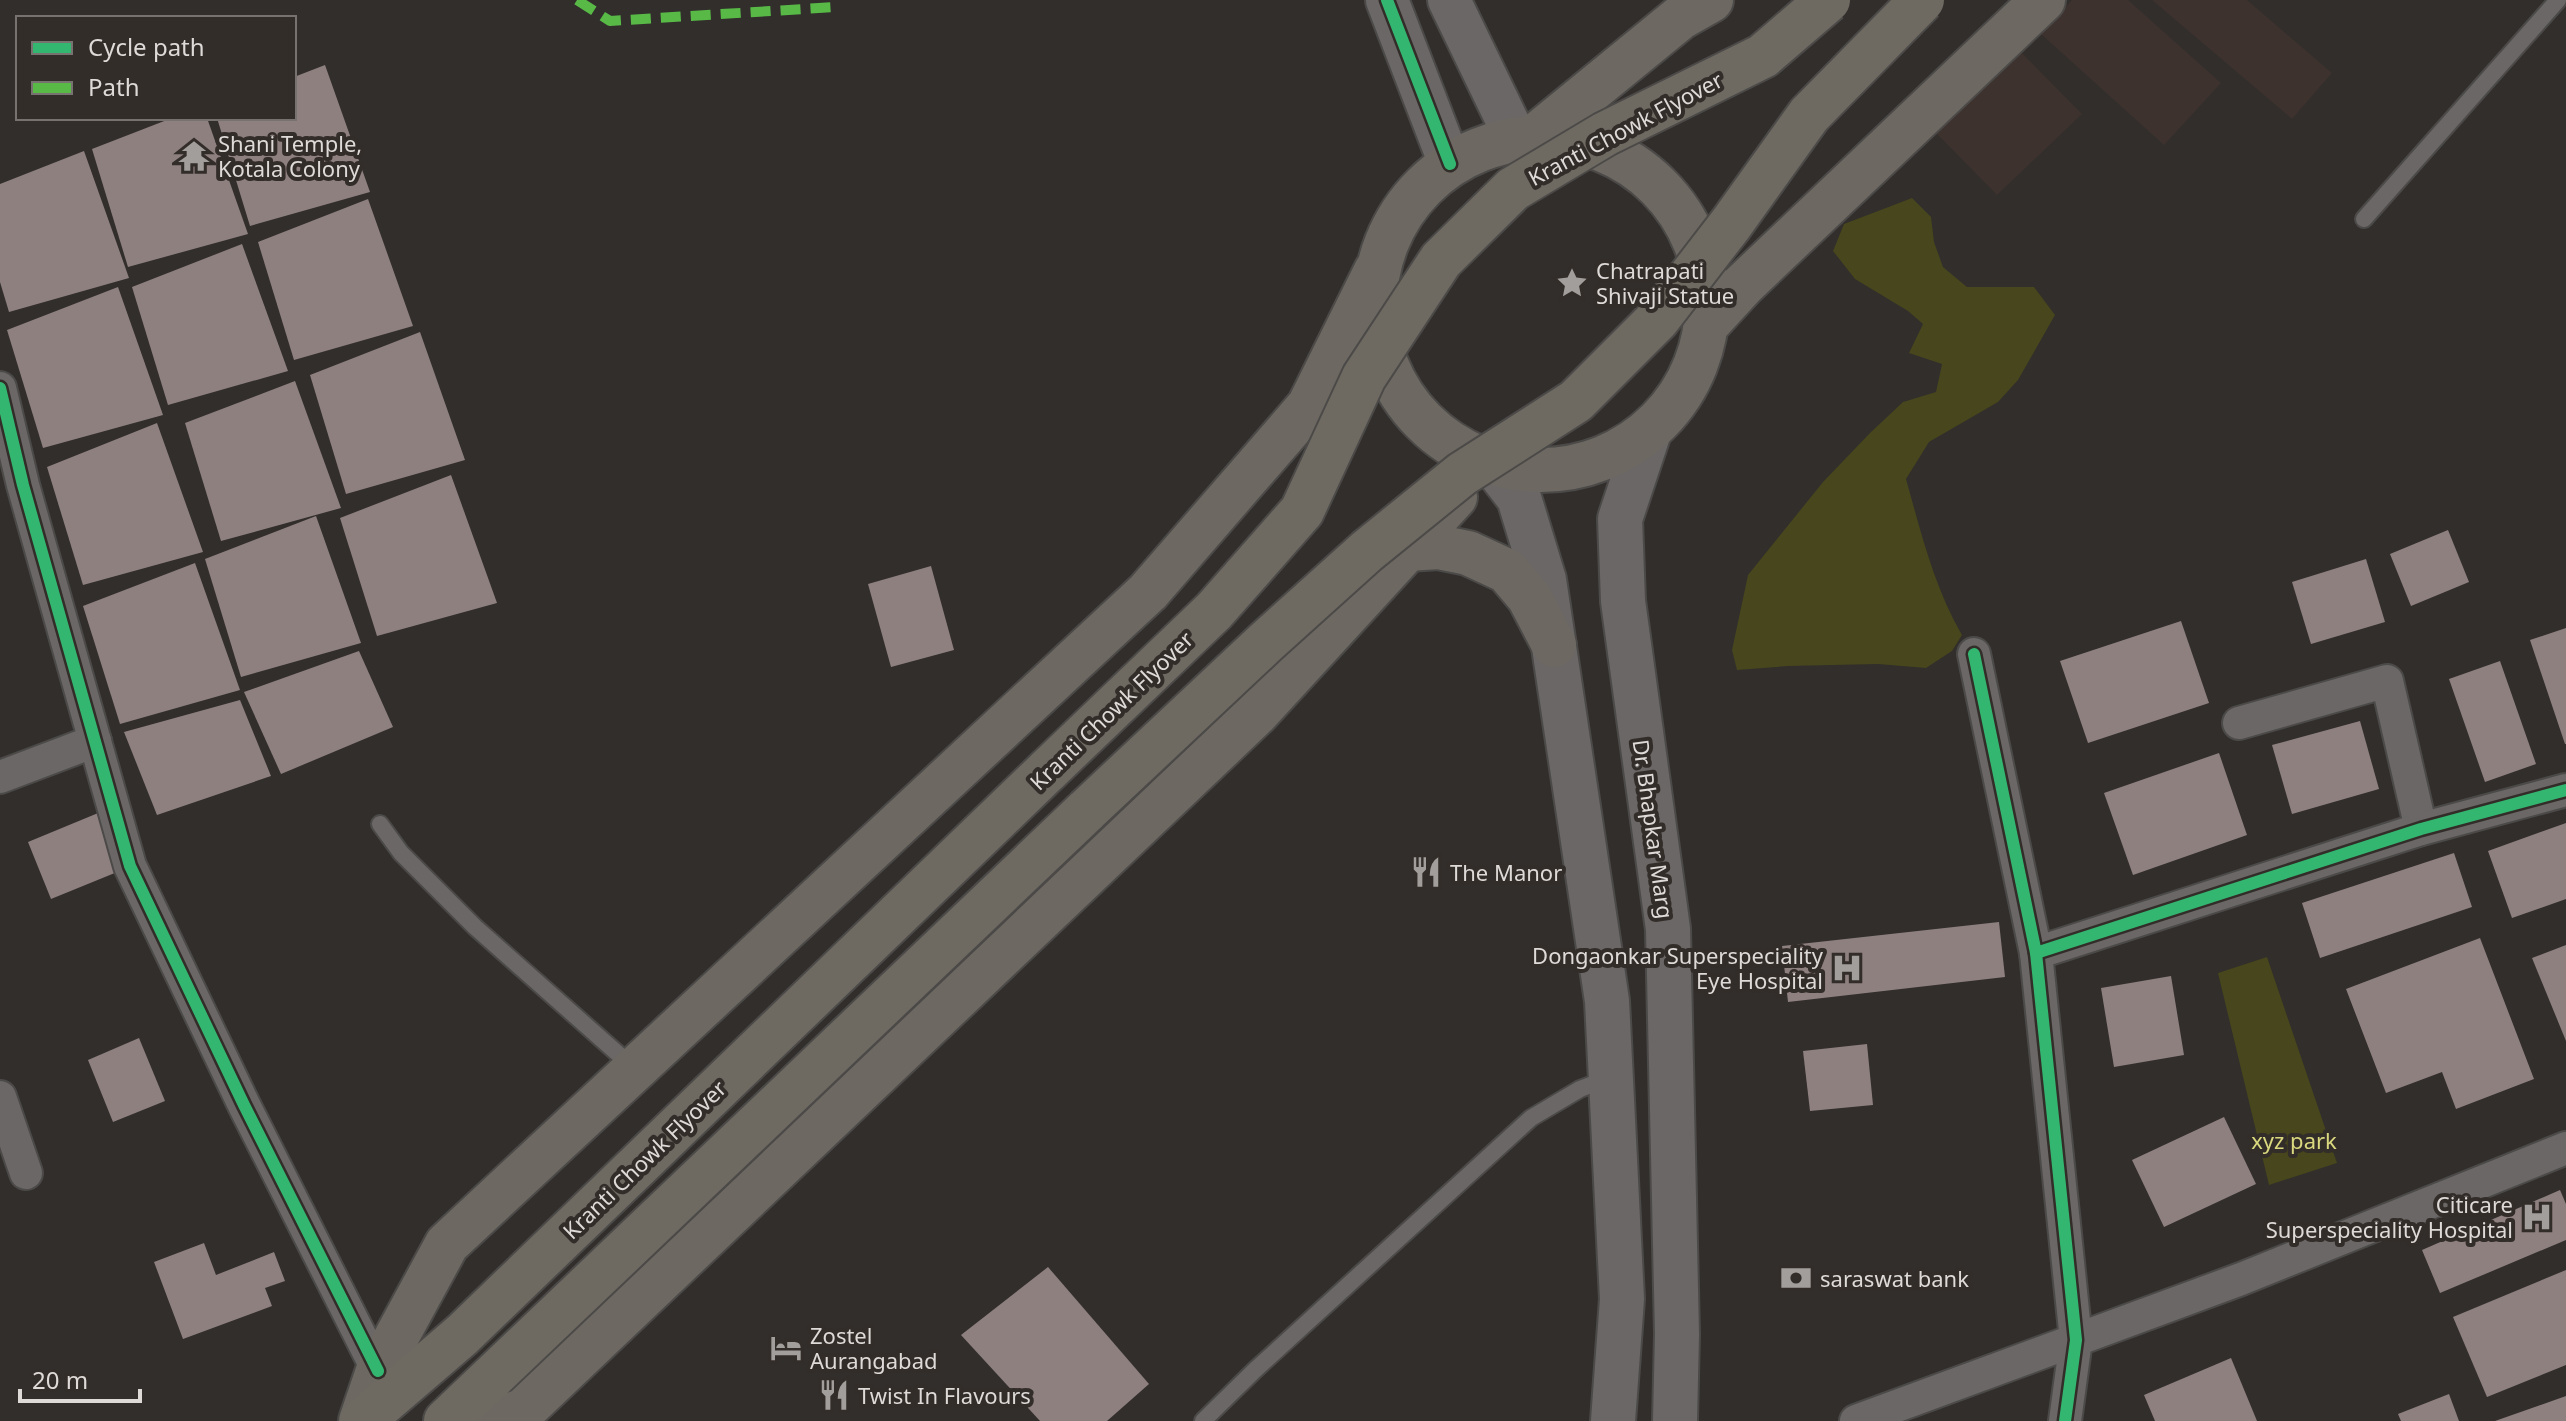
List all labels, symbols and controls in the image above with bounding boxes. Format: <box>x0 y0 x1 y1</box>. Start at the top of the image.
legend <box>16 16 296 120</box>
text: Cycle path <box>88 30 205 63</box>
street label: Kranti Chowk Flyover <box>1522 64 1728 192</box>
text: Path <box>88 70 139 103</box>
place label: Shani Temple, Kotala Colony <box>218 128 362 183</box>
temple icon: Shani Temple, Kotala Colony <box>177 139 211 173</box>
place label: Chatrapati Shivaji Statue <box>1596 255 1734 310</box>
place icon: Chatrapati Shivaji Statue <box>1555 266 1589 300</box>
street label: Kranti Chowk Flyover <box>1023 624 1199 796</box>
street label: Dr. Bhapkar Marg <box>1627 737 1681 921</box>
restaurant icon: The Manor <box>1409 855 1443 889</box>
place label: The Manor <box>1450 857 1562 887</box>
place label: Dongaonkar Superspeciality Eye Hospital <box>1532 940 1824 995</box>
hospital icon: Dongaonkar Superspeciality Eye Hospital <box>1830 951 1864 985</box>
street label: Kranti Chowk Flyover <box>556 1073 732 1245</box>
park label: xyz park <box>2251 1125 2337 1155</box>
place label: Citicare Superspeciality Hospital <box>2266 1189 2513 1244</box>
hospital icon: Citicare Superspeciality Hospital <box>2520 1200 2554 1234</box>
bank icon: saraswat bank <box>1779 1261 1813 1295</box>
place label: saraswat bank <box>1820 1263 1969 1293</box>
place label: Zostel Aurangabad <box>810 1320 938 1375</box>
hotel icon: Zostel Aurangabad <box>769 1331 803 1365</box>
scale bar <box>20 1353 140 1403</box>
text: 20 m <box>32 1363 88 1396</box>
restaurant icon: Twist In Flavours <box>817 1378 851 1412</box>
place label: Twist In Flavours <box>858 1380 1031 1410</box>

